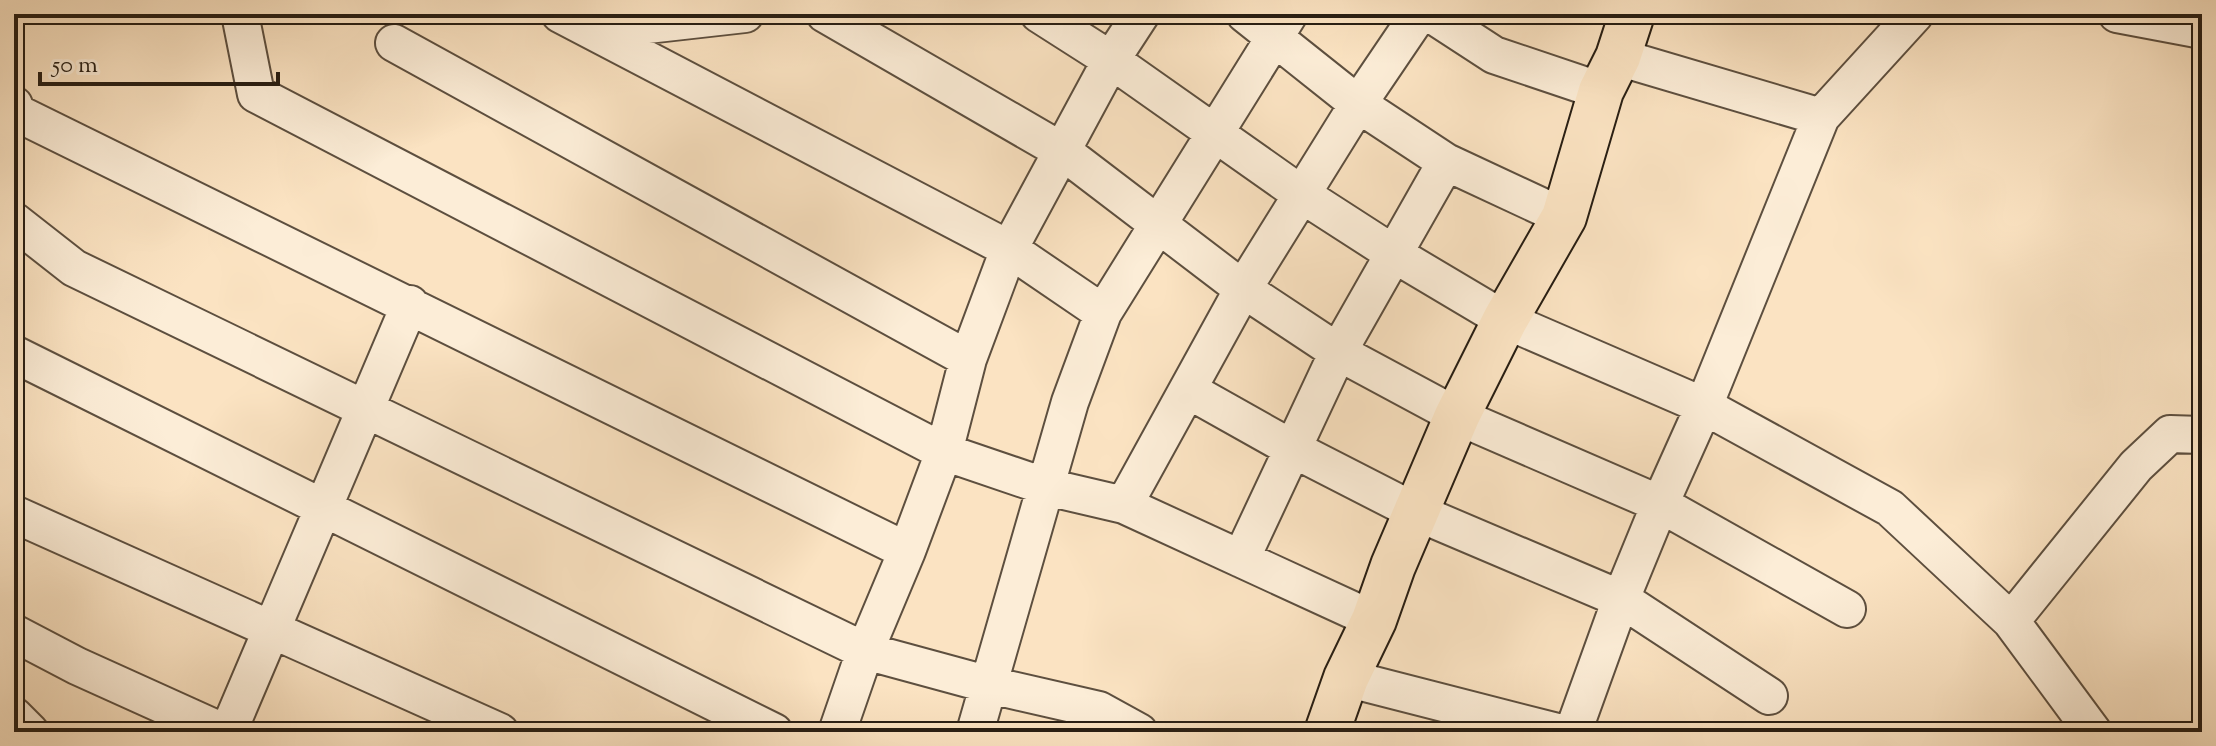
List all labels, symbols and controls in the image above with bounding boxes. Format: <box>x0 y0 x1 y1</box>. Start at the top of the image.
scale bar <box>40 36 278 86</box>
text: 50 m <box>50 49 98 83</box>

